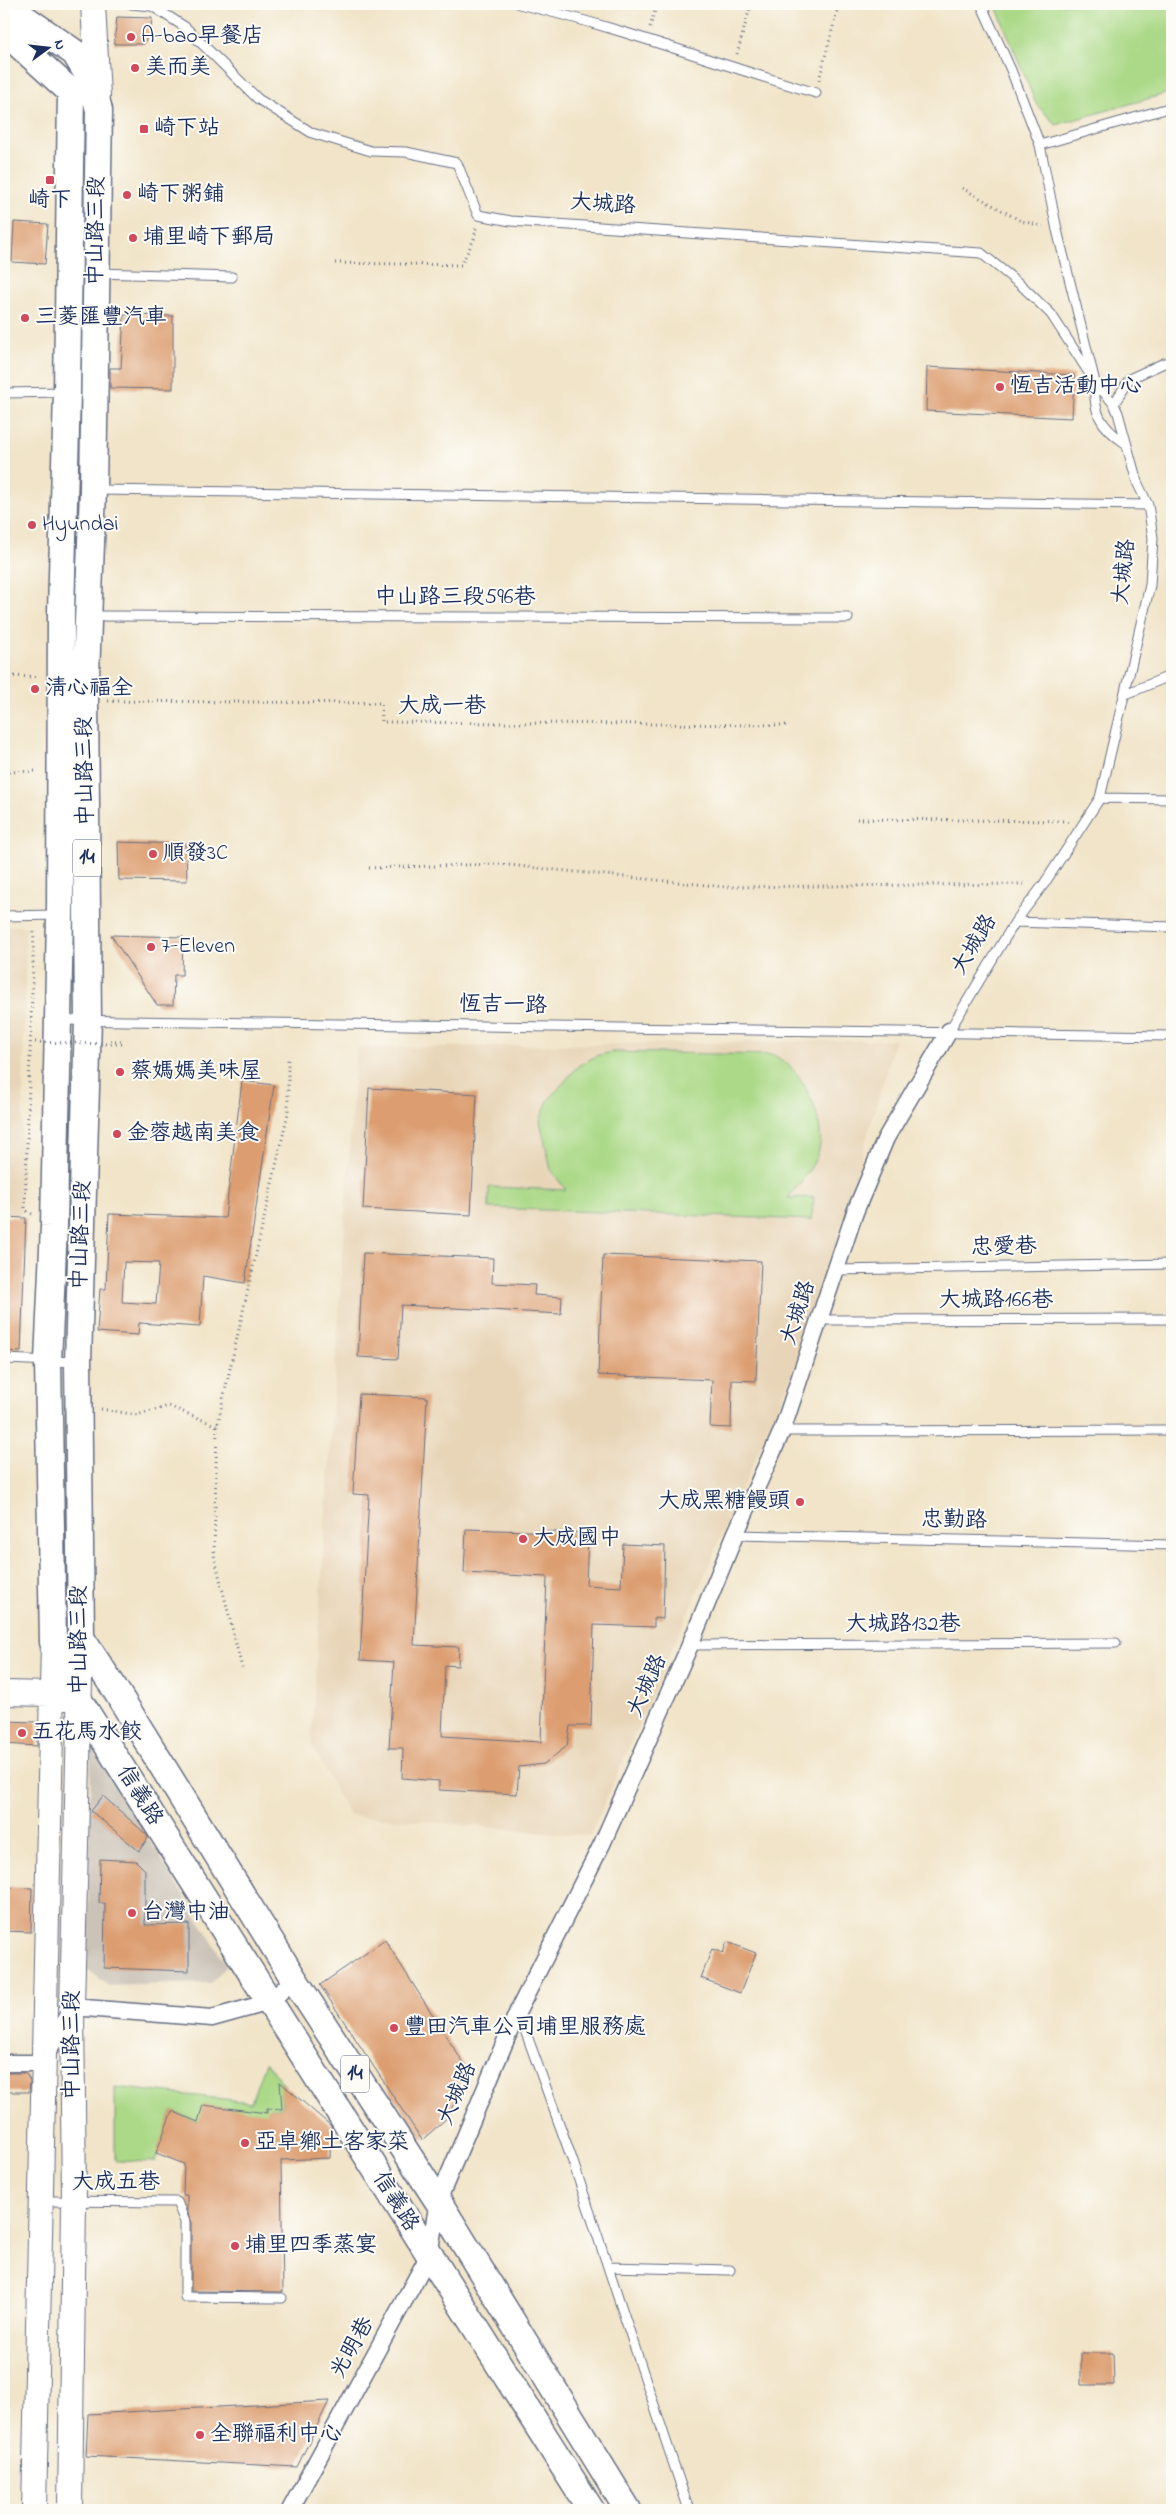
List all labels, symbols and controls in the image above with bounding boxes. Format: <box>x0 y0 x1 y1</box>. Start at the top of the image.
place label: A-bao早餐店 <box>141 21 264 53</box>
north arrow <box>22 22 72 72</box>
marker: A-bao早餐店 <box>125 31 137 43</box>
text: N <box>48 38 70 52</box>
place label: 美而美 <box>145 52 211 84</box>
marker: 美而美 <box>129 62 141 74</box>
place label: 崎下站 <box>154 113 220 145</box>
marker: 崎下站 <box>138 123 150 135</box>
marker: 崎下 <box>44 174 56 186</box>
street label: 中山路三段 <box>80 176 114 286</box>
place label: 崎下粥鋪 <box>137 179 225 211</box>
place label: 崎下 <box>28 185 72 217</box>
street label: 大城路 <box>569 187 637 223</box>
marker: 崎下粥鋪 <box>121 189 133 201</box>
place label: 埔里崎下郵局 <box>143 222 275 254</box>
marker: 埔里崎下郵局 <box>127 232 139 244</box>
place label: 三菱匯豐汽車 <box>35 302 167 334</box>
marker: 三菱匯豐汽車 <box>19 312 31 324</box>
place label: 恆吉活動中心 <box>1010 371 1142 403</box>
marker: 恆吉活動中心 <box>994 381 1006 393</box>
place label: Hyundai <box>42 509 119 542</box>
marker: Hyundai <box>26 519 38 531</box>
street label: 大城路 <box>1106 538 1144 606</box>
street label: 中山路三段596巷 <box>375 582 535 614</box>
place label: 清心福全 <box>45 673 133 705</box>
marker: 清心福全 <box>29 683 41 695</box>
street label: 大成一巷 <box>398 691 486 723</box>
street label: 中山路三段 <box>69 716 103 826</box>
place label: 順發3C <box>163 838 228 870</box>
road number: 14 <box>73 840 101 876</box>
marker: 順發3C <box>147 848 159 860</box>
street label: 大城路 <box>944 908 1006 982</box>
place label: 7-Eleven <box>161 931 235 963</box>
marker: 7-Eleven <box>145 941 157 953</box>
street label: 恆吉一路 <box>459 989 547 1023</box>
place label: 蔡媽媽美味屋 <box>130 1056 262 1088</box>
marker: 蔡媽媽美味屋 <box>114 1066 126 1078</box>
place label: 金蓉越南美食 <box>127 1118 259 1150</box>
marker: 金蓉越南美食 <box>111 1128 123 1140</box>
street label: 中山路三段 <box>64 1179 100 1291</box>
street label: 忠愛巷 <box>971 1231 1037 1265</box>
street label: 大城路 <box>774 1277 824 1349</box>
street label: 大城路166巷 <box>939 1285 1053 1317</box>
place label: 大成黑糖饅頭 <box>658 1486 790 1518</box>
marker: 大成黑糖饅頭 <box>794 1496 806 1508</box>
street label: 忠勤路 <box>921 1504 987 1538</box>
place label: 大成國中 <box>533 1523 621 1555</box>
marker: 大成國中 <box>517 1533 529 1545</box>
street label: 中山路三段 <box>64 1585 96 1695</box>
street label: 大城路132巷 <box>845 1609 961 1641</box>
street label: 大城路 <box>620 1649 676 1723</box>
place label: 五花馬水餃 <box>32 1717 142 1749</box>
marker: 五花馬水餃 <box>16 1727 28 1739</box>
street label: 信義路 <box>108 1760 170 1832</box>
place label: 台灣中油 <box>142 1897 230 1929</box>
marker: 台灣中油 <box>126 1907 138 1919</box>
street label: 中山路三段 <box>57 1990 89 2100</box>
place label: 豐田汽車公司埔里服務處 <box>404 2012 646 2044</box>
marker: 豐田汽車公司埔里服務處 <box>388 2022 400 2034</box>
road number: 14 <box>341 2056 369 2092</box>
street label: 大城路 <box>430 2057 486 2131</box>
place label: 亞卓鄉土客家菜 <box>255 2127 409 2159</box>
marker: 亞卓鄉土客家菜 <box>239 2137 251 2149</box>
street label: 信義路 <box>364 2166 426 2238</box>
street label: 大成五巷 <box>72 2167 160 2199</box>
place label: 埔里四季蒸宴 <box>245 2230 377 2262</box>
marker: 埔里四季蒸宴 <box>229 2240 241 2252</box>
street label: 光明巷 <box>323 2311 383 2385</box>
place label: 全聯福利中心 <box>210 2419 342 2451</box>
marker: 全聯福利中心 <box>194 2429 206 2441</box>

